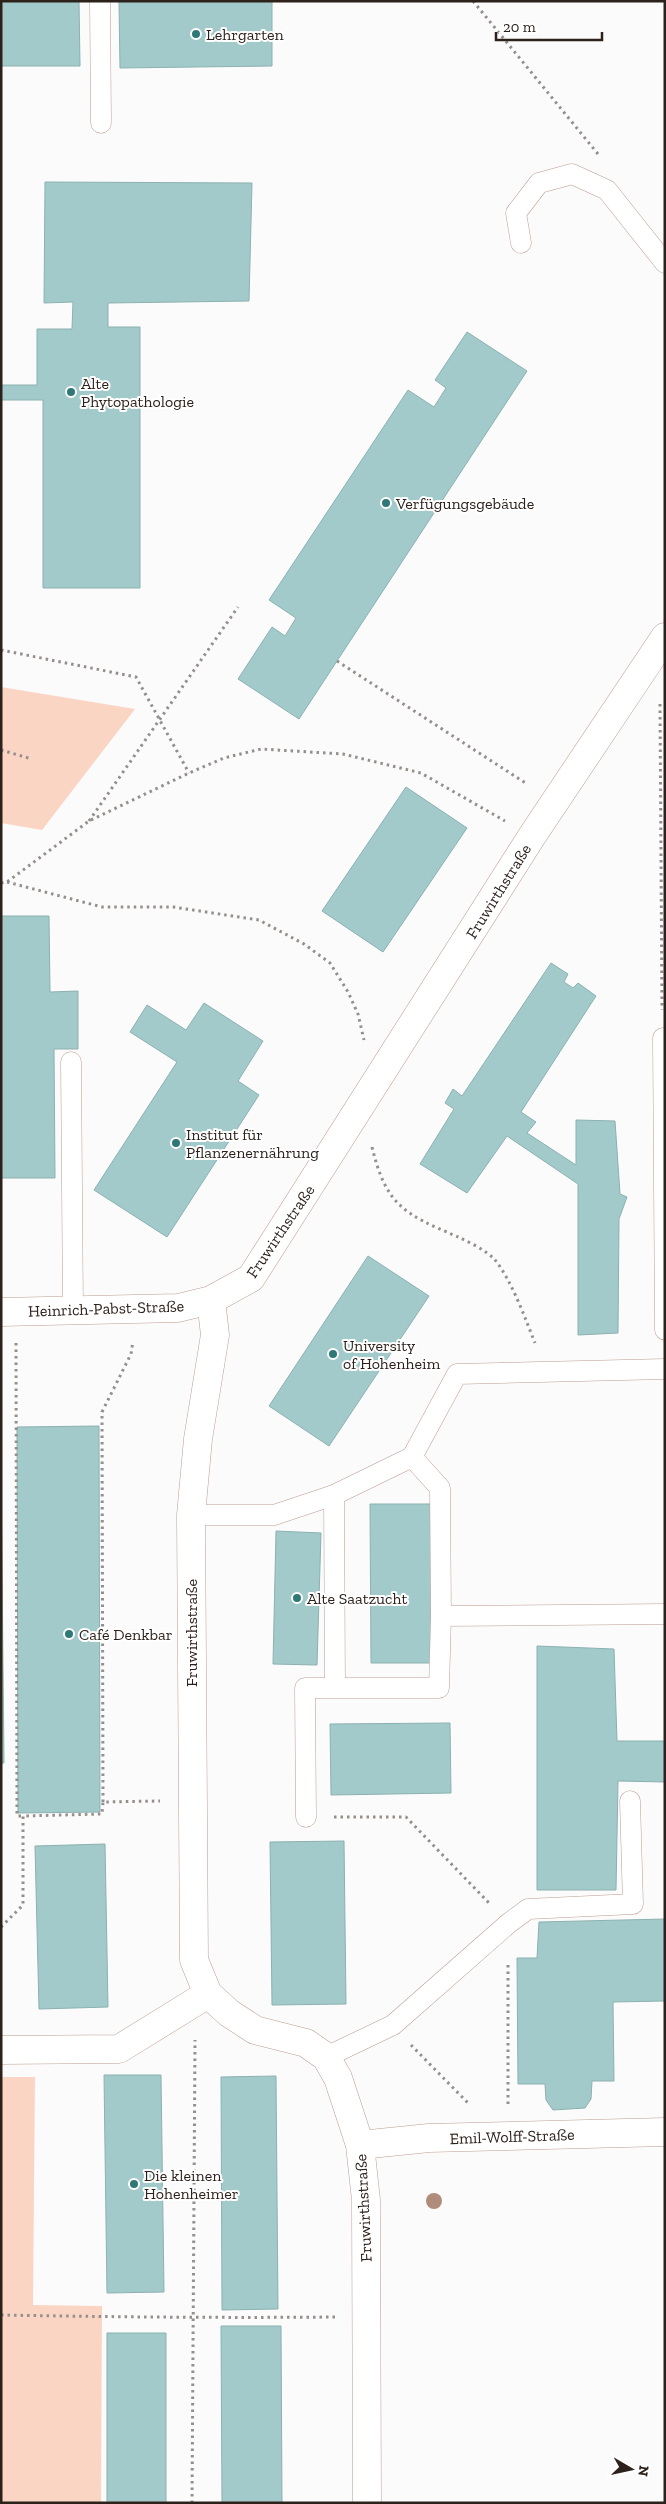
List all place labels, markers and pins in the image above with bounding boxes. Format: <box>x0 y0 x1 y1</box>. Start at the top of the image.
place label: Lehrgarten <box>206 25 285 44</box>
marker: Lehrgarten <box>190 28 202 40</box>
place label: Alte Phytopathologie <box>81 374 194 411</box>
marker: Alte Phytopathologie <box>65 386 77 398</box>
place label: Verfügungsgebäude <box>395 494 534 513</box>
marker: Verfügungsgebäude <box>380 497 392 509</box>
place label: Institut für Pflanzenernährung <box>186 1125 319 1162</box>
marker: Institut für Pflanzenernährung <box>170 1137 182 1149</box>
place label: University of Hohenheim <box>343 1336 440 1373</box>
marker: University of Hohenheim <box>327 1348 339 1360</box>
place label: Alte Saatzucht <box>307 1589 407 1608</box>
marker: Alte Saatzucht <box>291 1592 303 1604</box>
place label: Café Denkbar <box>79 1625 173 1644</box>
marker: Café Denkbar <box>63 1628 75 1640</box>
place label: Die kleinen Hohenheimer <box>144 2166 239 2203</box>
marker: Die kleinen Hohenheimer <box>128 2178 140 2190</box>

